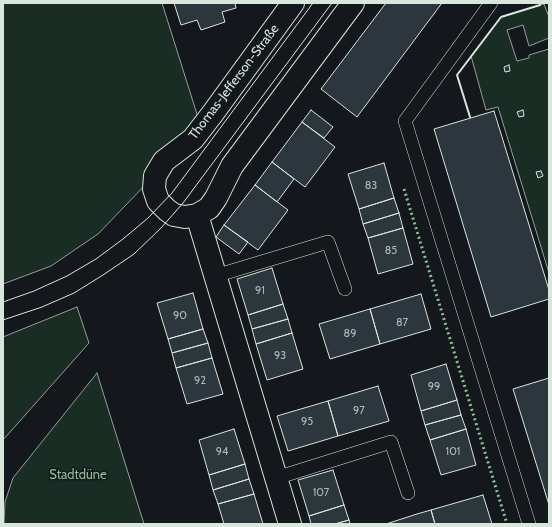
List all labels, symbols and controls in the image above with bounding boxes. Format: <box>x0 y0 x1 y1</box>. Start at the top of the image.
street label: Thomas-Jefferson-Straße <box>186 21 282 143</box>
house number: 83 <box>365 179 377 193</box>
house number: 85 <box>385 244 397 258</box>
house number: 91 <box>255 284 265 298</box>
house number: 90 <box>173 309 187 323</box>
house number: 87 <box>396 316 408 330</box>
house number: 89 <box>344 327 356 341</box>
house number: 93 <box>274 349 286 363</box>
house number: 92 <box>194 374 206 388</box>
house number: 99 <box>428 380 440 394</box>
house number: 97 <box>353 404 365 418</box>
house number: 95 <box>301 415 313 429</box>
house number: 94 <box>216 445 228 459</box>
house number: 101 <box>446 445 460 459</box>
park label: Stadtdüne <box>49 467 107 483</box>
house number: 107 <box>313 486 329 500</box>

